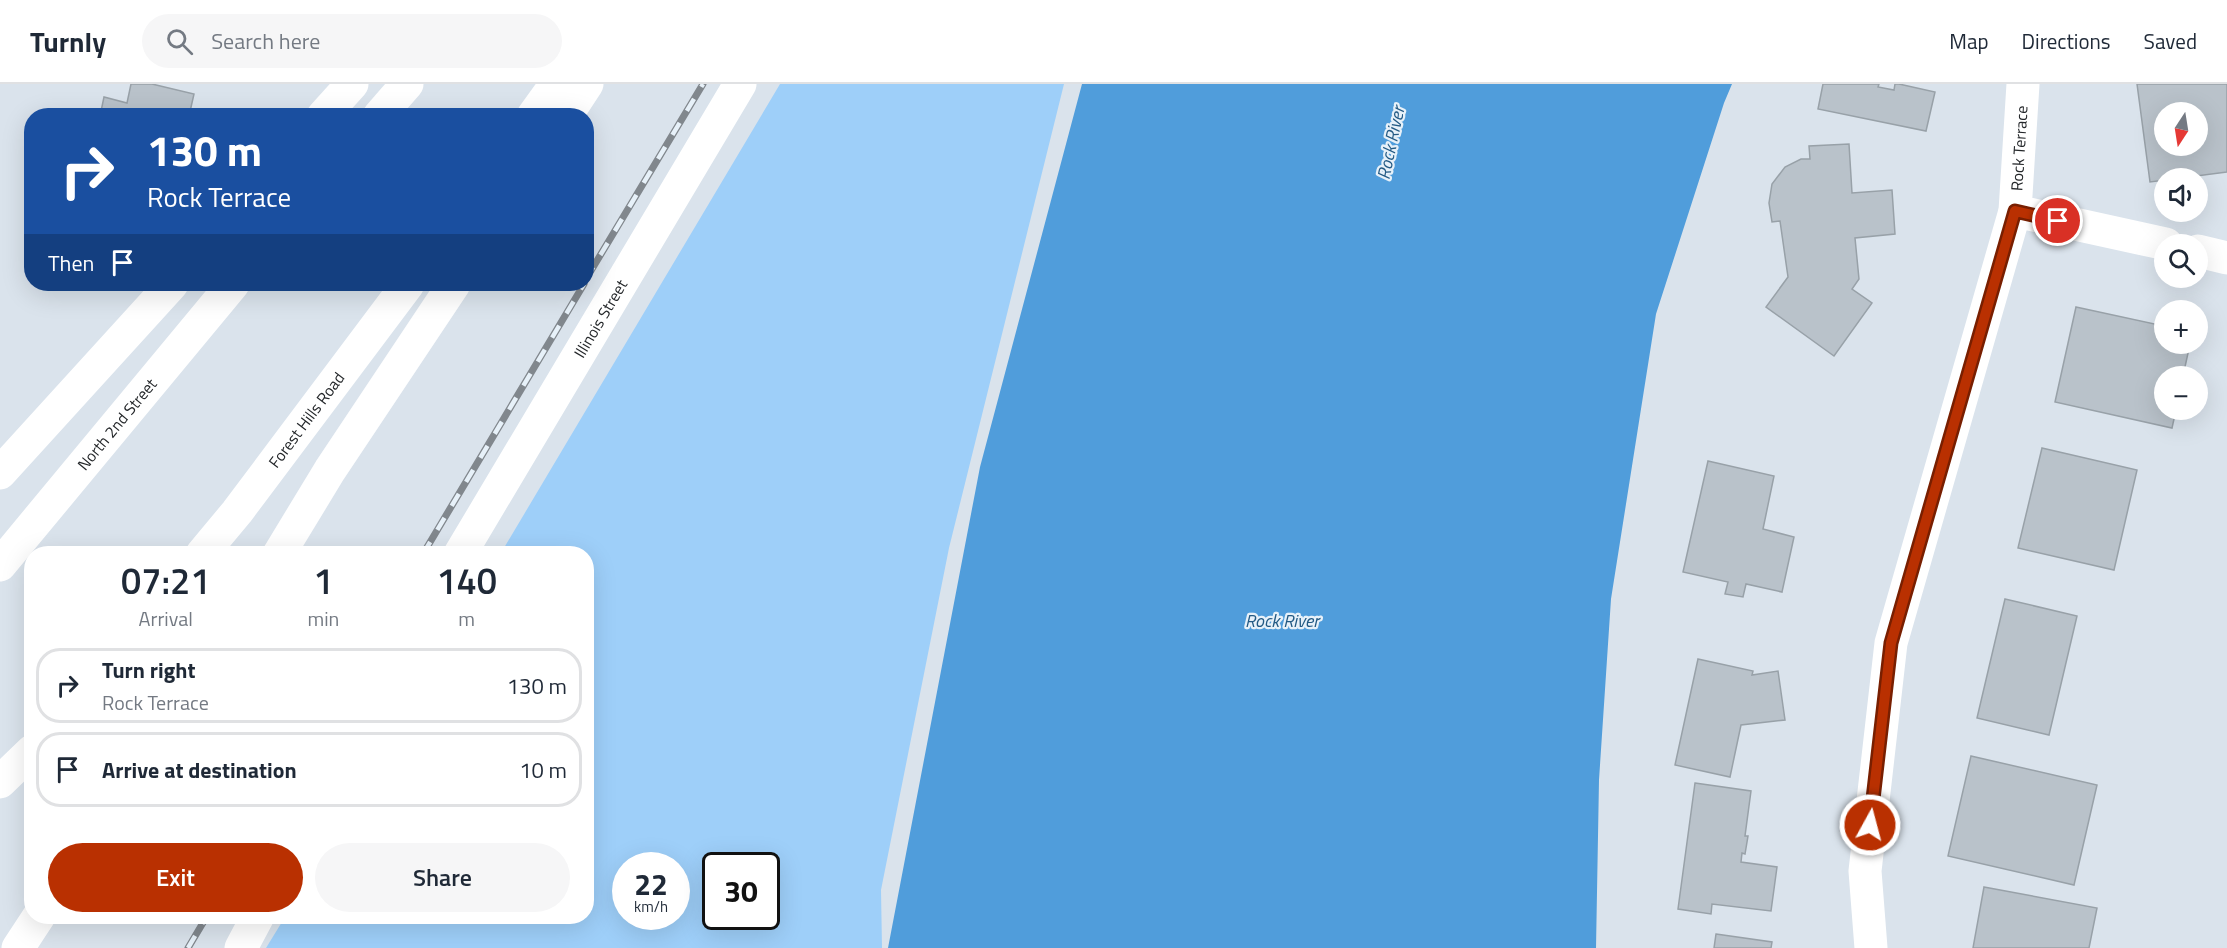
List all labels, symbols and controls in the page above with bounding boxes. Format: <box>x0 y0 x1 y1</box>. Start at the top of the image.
search box <box>142 14 562 68</box>
text: Turnly <box>30 20 106 63</box>
text: Search here <box>211 24 320 58</box>
icon: search <box>163 25 196 58</box>
text: Map <box>1949 25 1989 57</box>
text: Directions <box>2022 25 2111 57</box>
text: Saved <box>2144 25 2197 57</box>
water label: Rock River <box>1370 102 1412 182</box>
north arrow <box>2154 102 2208 156</box>
map controls <box>2154 102 2208 420</box>
street label: Rock Terrace <box>2004 105 2034 192</box>
text: 130 m <box>147 118 262 182</box>
icon: right <box>48 132 126 210</box>
button: sound <box>2154 168 2208 222</box>
text: Rock Terrace <box>147 176 291 217</box>
pin <box>2032 195 2083 246</box>
icon: arrive <box>2041 204 2074 237</box>
button: search <box>2154 234 2208 288</box>
text: Then <box>48 246 94 280</box>
icon: arrive <box>106 246 139 279</box>
street label: Illinois Street <box>567 274 633 362</box>
button: + <box>2154 300 2208 354</box>
button: − <box>2154 366 2208 420</box>
street label: Forest Hills Road <box>262 367 350 473</box>
street label: North 2nd Street <box>71 373 162 475</box>
text: 07:21 <box>121 553 210 608</box>
text: 1 <box>313 553 333 608</box>
text: 140 <box>436 553 497 608</box>
text: Arrival <box>139 603 193 634</box>
text: min <box>307 603 339 634</box>
text: m <box>458 603 475 634</box>
water label: Rock River <box>1245 607 1321 634</box>
text: Turn right <box>102 653 196 687</box>
icon: right <box>51 669 84 702</box>
text: 130 m <box>507 669 567 703</box>
text: Rock Terrace <box>102 687 209 718</box>
icon: arrive <box>51 753 84 786</box>
text: Arrive at destination <box>102 753 297 787</box>
text: 10 m <box>519 753 567 787</box>
position arrow <box>1838 793 1902 857</box>
button: Exit <box>48 843 303 912</box>
button: Share <box>315 843 570 912</box>
speed limit sign: 30 <box>702 852 780 930</box>
text: 22 <box>634 861 668 907</box>
text: km/h <box>634 895 668 918</box>

